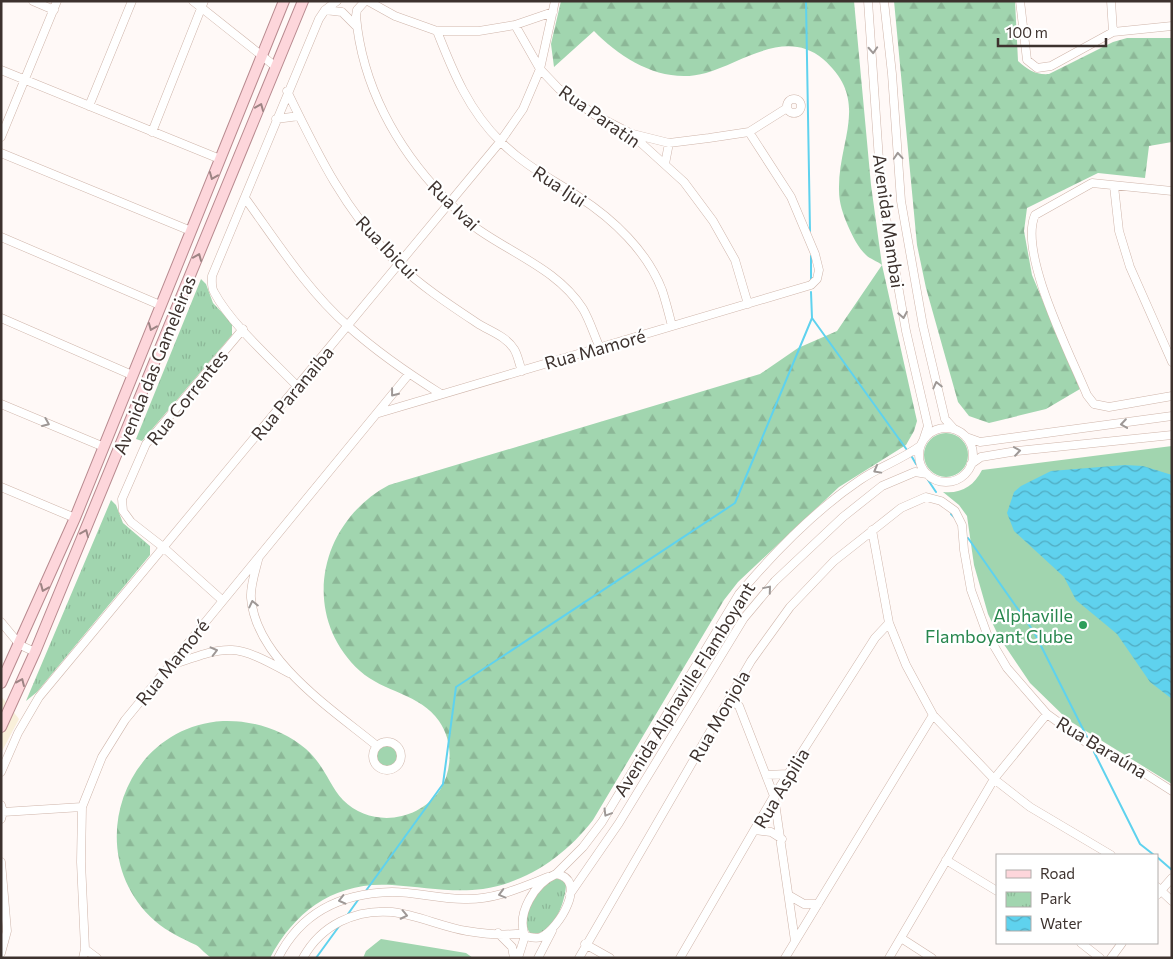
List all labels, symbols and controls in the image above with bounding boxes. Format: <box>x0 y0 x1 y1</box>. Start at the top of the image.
scale bar <box>998 15 1106 47</box>
text: 100 m <box>1006 23 1048 41</box>
one-way arrow <box>867 46 878 54</box>
street label: Rua Paratin <box>555 80 645 152</box>
one-way arrow <box>254 103 264 111</box>
one-way arrow <box>893 152 904 160</box>
street label: Avenida Mambai <box>869 153 909 289</box>
street label: Rua Ijui <box>529 161 591 211</box>
one-way arrow <box>209 171 219 180</box>
street label: Rua Ivai <box>424 175 484 235</box>
street label: Rua Ibicui <box>352 211 422 283</box>
one-way arrow <box>191 253 202 262</box>
street label: Avenida das Gameleiras <box>108 272 200 458</box>
one-way arrow <box>898 311 908 319</box>
one-way arrow <box>147 322 158 331</box>
street label: Rua Mamoré <box>542 324 648 374</box>
street label: Rua Paranaiba <box>246 341 338 445</box>
street label: Rua Correntes <box>142 345 232 449</box>
one-way arrow <box>932 381 943 390</box>
one-way arrow <box>391 387 400 397</box>
one-way arrow <box>41 416 50 427</box>
one-way arrow <box>1119 418 1128 428</box>
one-way arrow <box>1013 446 1021 457</box>
one-way arrow <box>874 463 883 473</box>
one-way arrow <box>79 529 89 537</box>
street label: Avenida Alphaville Flamboyant <box>609 578 759 800</box>
one-way arrow <box>40 583 51 592</box>
one-way arrow <box>763 586 772 595</box>
one-way arrow <box>248 600 258 609</box>
place label: Alphaville Flamboyant Clube <box>925 604 1073 647</box>
street label: Rua Mamoré <box>131 615 213 709</box>
marker: Alphaville Flamboyant Clube <box>1077 619 1089 631</box>
one-way arrow <box>209 646 218 657</box>
street label: Rua Monjola <box>684 666 754 766</box>
one-way arrow <box>15 678 26 687</box>
street label: Rua Baraúna <box>1053 711 1151 783</box>
street label: Rua Aspilia <box>749 744 813 832</box>
one-way arrow <box>604 808 614 817</box>
legend <box>996 854 1158 944</box>
text: Road <box>1040 864 1075 882</box>
one-way arrow <box>498 888 507 899</box>
text: Park <box>1040 889 1071 907</box>
one-way arrow <box>338 895 346 905</box>
one-way arrow <box>399 909 408 920</box>
text: Water <box>1040 914 1082 932</box>

